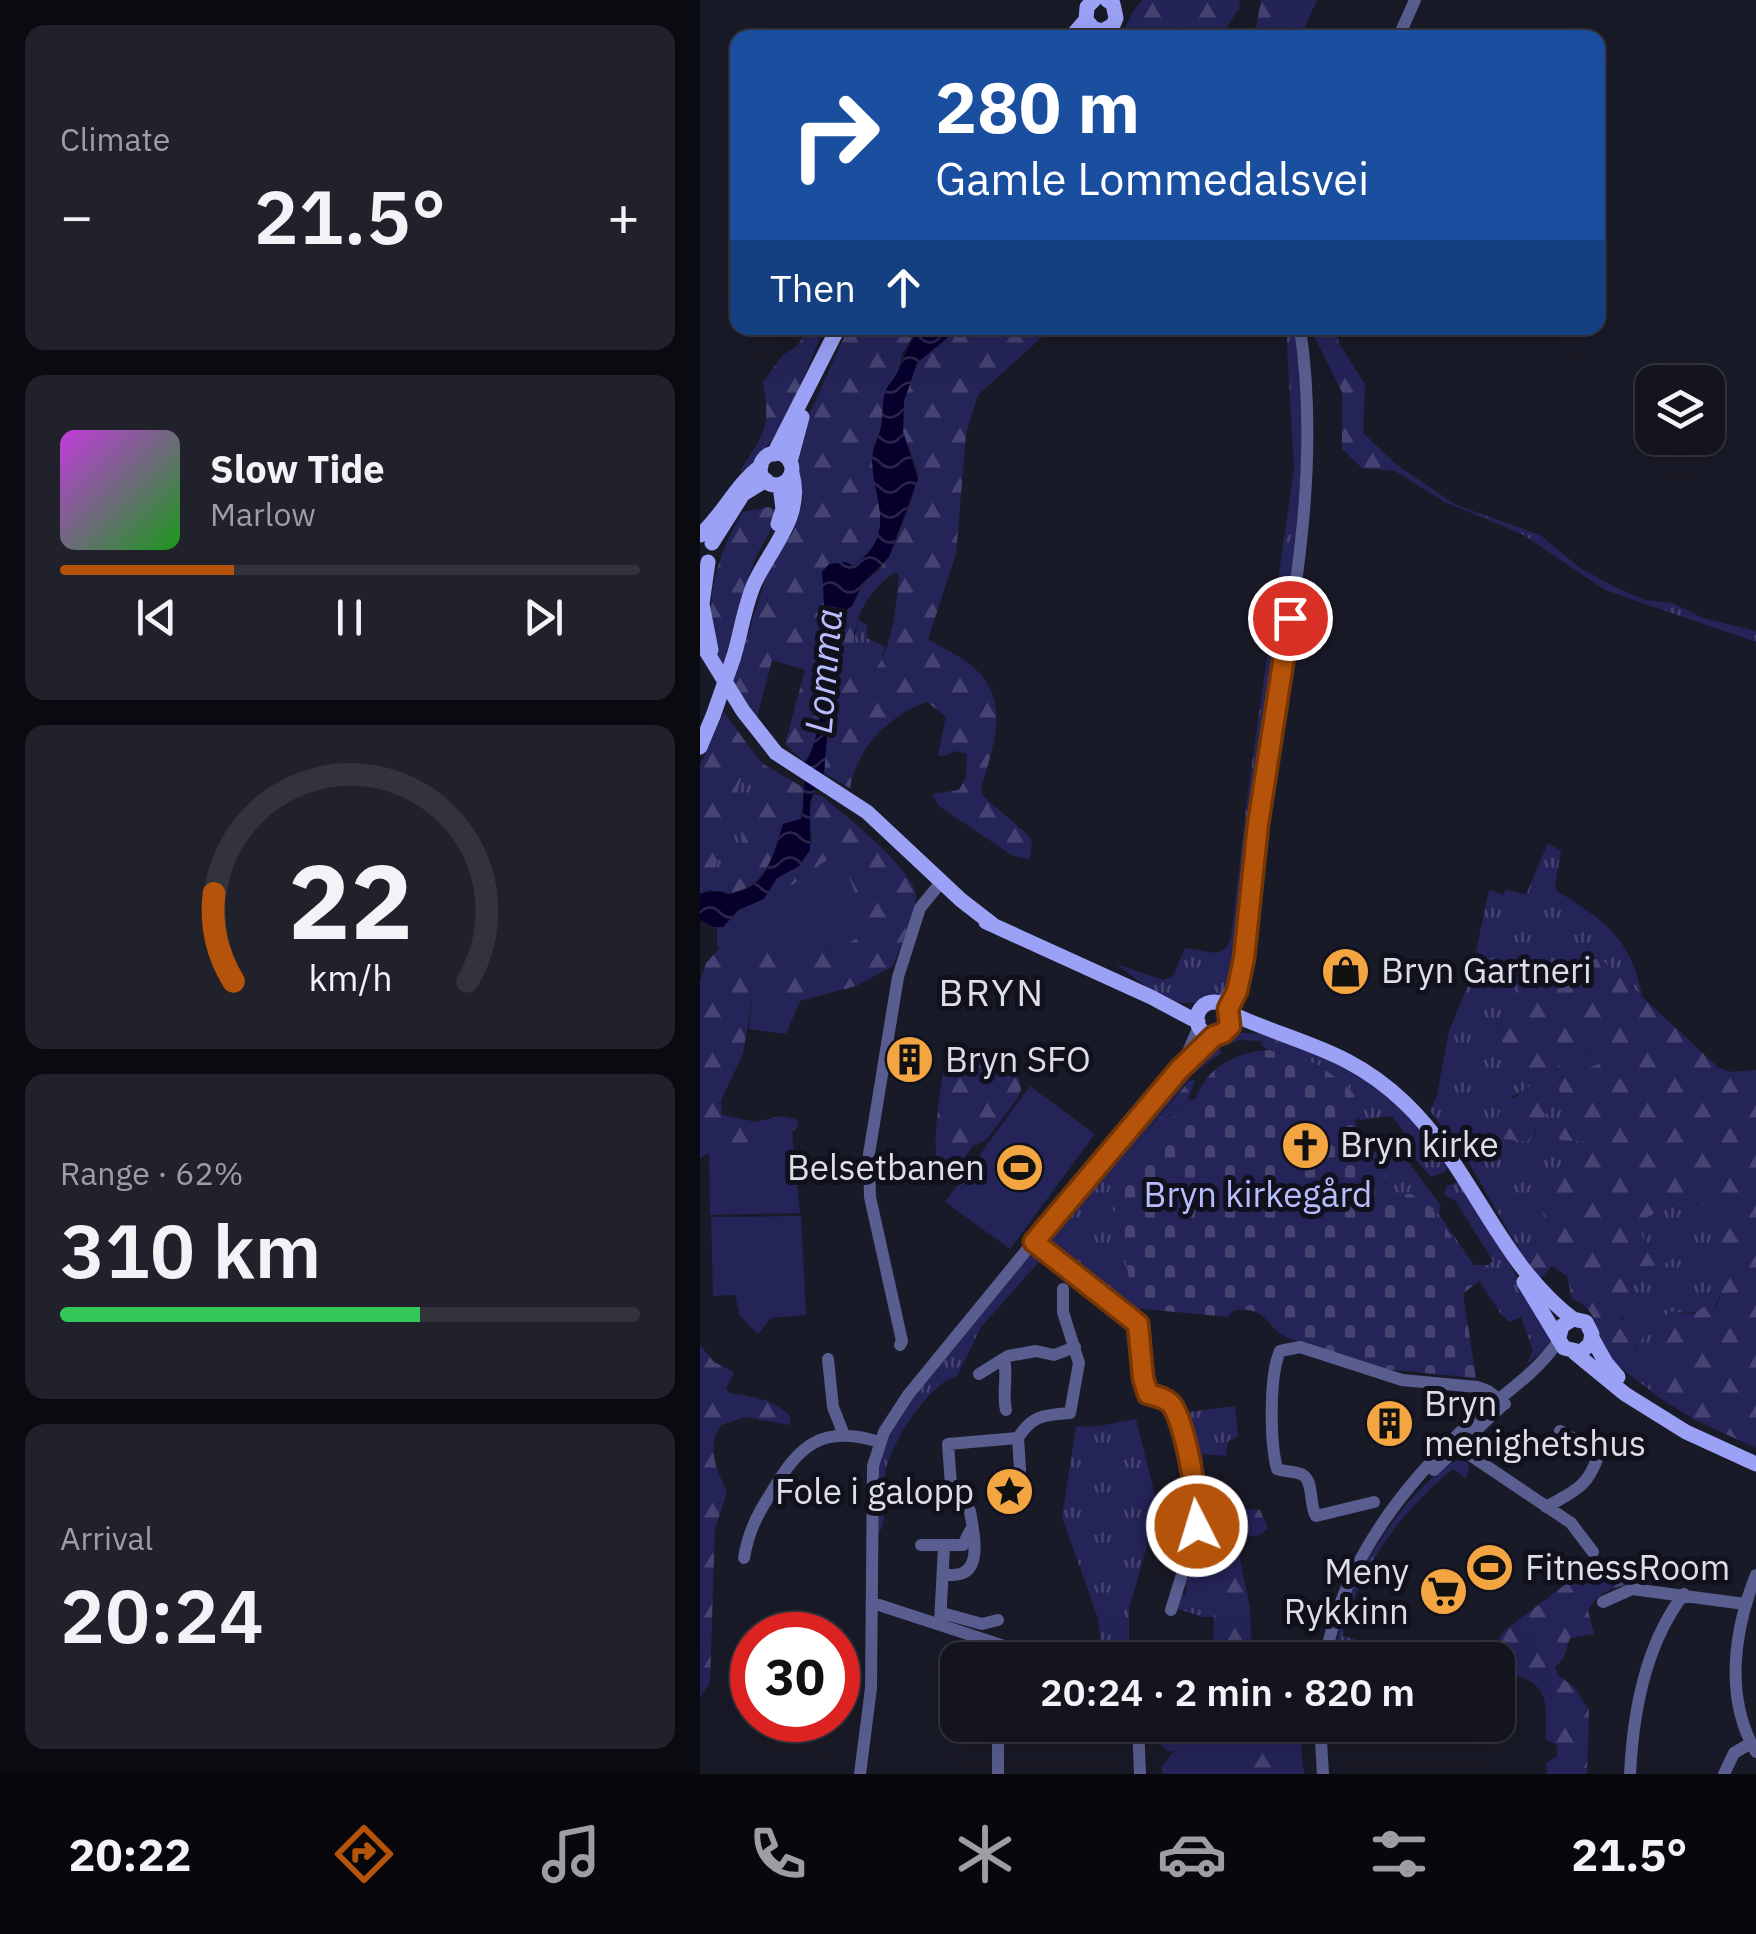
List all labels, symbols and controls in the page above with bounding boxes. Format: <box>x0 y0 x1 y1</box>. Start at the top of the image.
text: 280 m <box>935 61 1140 152</box>
icon: right <box>770 70 900 200</box>
text: Climate <box>60 118 170 160</box>
text: Gamle Lommedalsvei <box>935 149 1369 207</box>
text: 21.5° <box>254 167 446 265</box>
text: − <box>60 180 93 251</box>
text: + <box>607 180 640 251</box>
icon: ahead <box>876 260 931 315</box>
text: Then <box>770 263 856 312</box>
map controls <box>1635 365 1725 455</box>
button: layers <box>1635 365 1725 455</box>
text: Slow Tide <box>210 444 385 493</box>
text: Marlow <box>210 493 316 535</box>
pin <box>1248 576 1333 661</box>
icon: previous <box>129 590 184 645</box>
icon: pause <box>322 590 377 645</box>
icon: next <box>516 590 571 645</box>
icon: arrive <box>1263 591 1318 646</box>
water label: Lomma <box>793 606 852 735</box>
text: 22 <box>288 832 412 968</box>
shop icon: Bryn Gartneri <box>1320 945 1372 997</box>
place label: Bryn Gartneri <box>1381 947 1592 993</box>
text: km/h <box>308 954 392 1001</box>
district label: BRYN <box>938 967 1046 1016</box>
building icon: Bryn SFO <box>884 1034 936 1086</box>
place label: Bryn SFO <box>945 1036 1091 1082</box>
church icon: Bryn kirke <box>1279 1119 1331 1171</box>
place label: Bryn kirke <box>1340 1121 1499 1167</box>
sports icon: Belsetbanen <box>994 1142 1046 1194</box>
place label: Belsetbanen <box>787 1144 985 1190</box>
text: Range · 62% <box>60 1152 243 1194</box>
park label: Bryn kirkegård <box>1144 1171 1372 1217</box>
text: 310 km <box>60 1201 321 1299</box>
place label: Bryn menighetshus <box>1424 1380 1646 1466</box>
building icon: Bryn menighetshus <box>1363 1398 1415 1450</box>
place icon: Fole i galopp <box>983 1466 1035 1518</box>
place label: Fole i galopp <box>775 1468 974 1514</box>
position arrow <box>1145 1474 1249 1578</box>
text: Arrival <box>60 1517 153 1559</box>
sports icon: FitnessRoom <box>1464 1542 1516 1594</box>
place label: FitnessRoom <box>1525 1544 1730 1590</box>
place label: Meny Rykkinn <box>1284 1548 1409 1634</box>
text: 20:24 <box>60 1566 264 1664</box>
supermarket icon: Meny Rykkinn <box>1418 1566 1470 1618</box>
speed limit sign: 30 <box>730 1612 860 1742</box>
text: 20:24 · 2 min · 820 m <box>1040 1667 1415 1716</box>
icon: directions <box>329 1819 399 1889</box>
icon: music <box>536 1819 606 1889</box>
icon: phone <box>743 1819 813 1889</box>
icon: climate <box>950 1819 1020 1889</box>
icon: car <box>1157 1819 1227 1889</box>
icon: filters <box>1364 1819 1434 1889</box>
text: 20:22 <box>69 1825 191 1883</box>
text: 21.5° <box>1571 1825 1687 1883</box>

